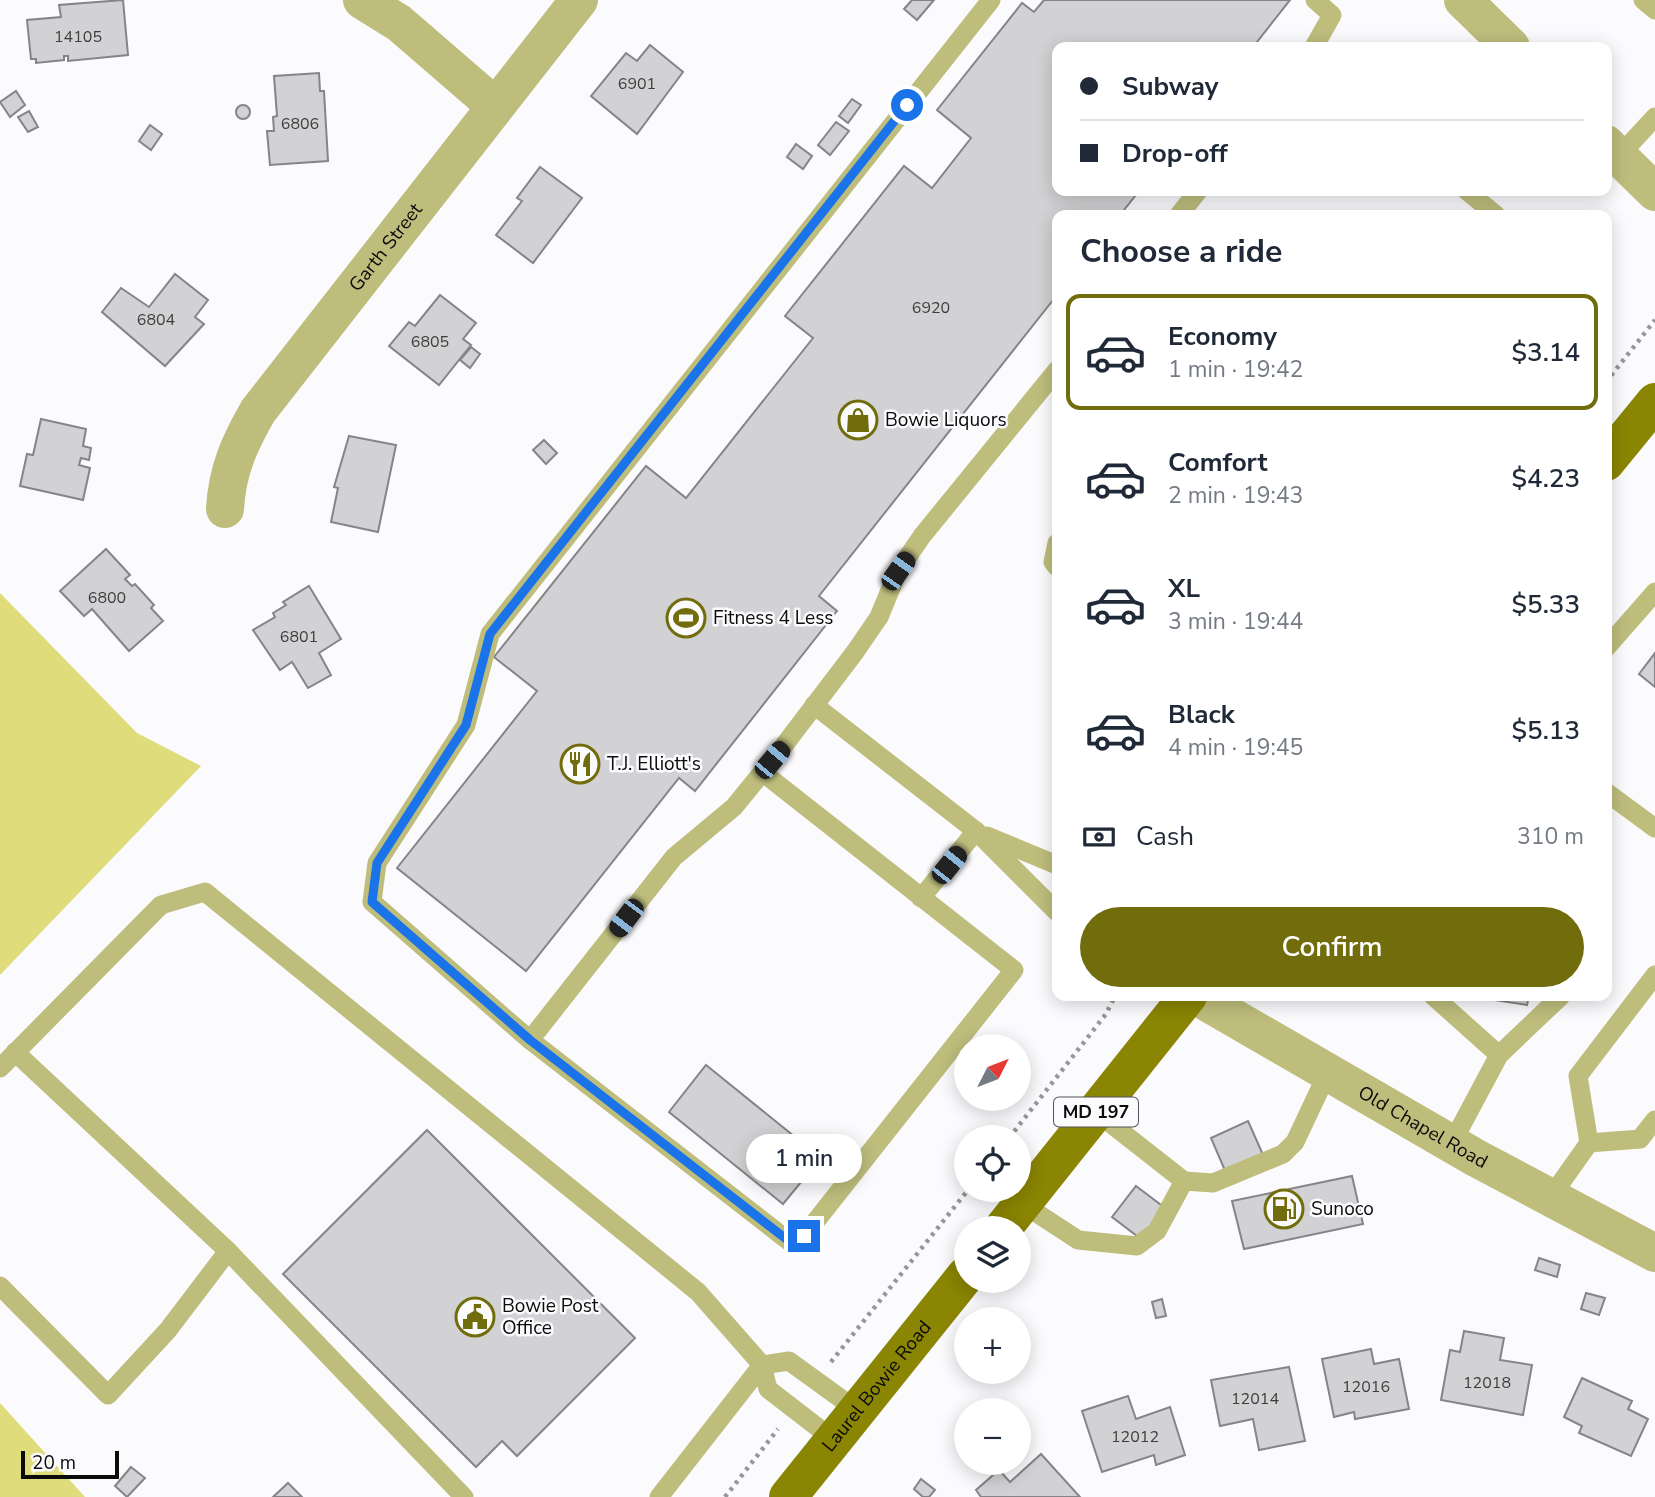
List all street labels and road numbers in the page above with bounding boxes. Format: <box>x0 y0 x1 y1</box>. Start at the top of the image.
street label: Garth Street <box>343 198 429 297</box>
street label: Old Chapel Road <box>1353 1079 1492 1175</box>
road number: MD 197 <box>1054 1098 1138 1126</box>
street label: Laurel Bowie Road <box>816 1315 937 1457</box>

